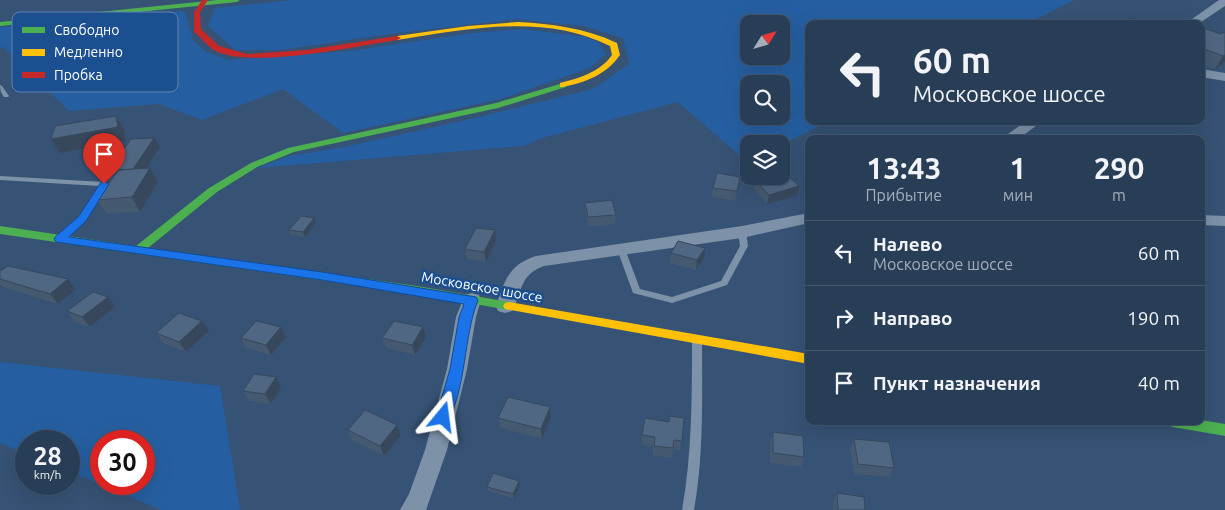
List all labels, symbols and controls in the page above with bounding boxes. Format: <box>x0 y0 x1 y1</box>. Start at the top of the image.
legend <box>12 12 178 92</box>
north arrow <box>740 15 790 65</box>
map controls <box>740 15 790 185</box>
text: Свободно <box>54 22 119 38</box>
icon: left <box>830 40 895 105</box>
text: 60 m <box>913 40 991 80</box>
text: Медленно <box>54 44 123 60</box>
text: Пробка <box>54 67 103 83</box>
button: search <box>740 75 790 125</box>
text: Московское шоссе <box>913 81 1106 106</box>
pin <box>83 133 125 184</box>
button: layers <box>740 135 790 185</box>
icon: arrive <box>90 140 118 168</box>
text: 13:43 <box>866 151 941 185</box>
text: 1 <box>1009 151 1026 185</box>
text: 290 <box>1094 151 1144 185</box>
text: Прибытие <box>866 186 942 204</box>
text: мин <box>1003 186 1033 204</box>
text: m <box>1112 186 1126 204</box>
text: Налево <box>873 233 942 255</box>
icon: left <box>830 239 858 267</box>
text: 60 m <box>1138 242 1180 264</box>
text: Московское шоссе <box>873 255 1013 273</box>
street label: Московское шоссе <box>420 268 544 306</box>
icon: right <box>830 304 858 332</box>
text: Направо <box>873 307 953 329</box>
text: 190 m <box>1127 307 1180 329</box>
icon: arrive <box>830 369 858 397</box>
text: Пункт назначения <box>873 372 1041 394</box>
text: 40 m <box>1138 372 1180 394</box>
position arrow <box>416 390 468 442</box>
speed limit sign: 30 <box>90 430 155 495</box>
text: 28 <box>33 442 62 470</box>
text: km/h <box>34 468 61 481</box>

